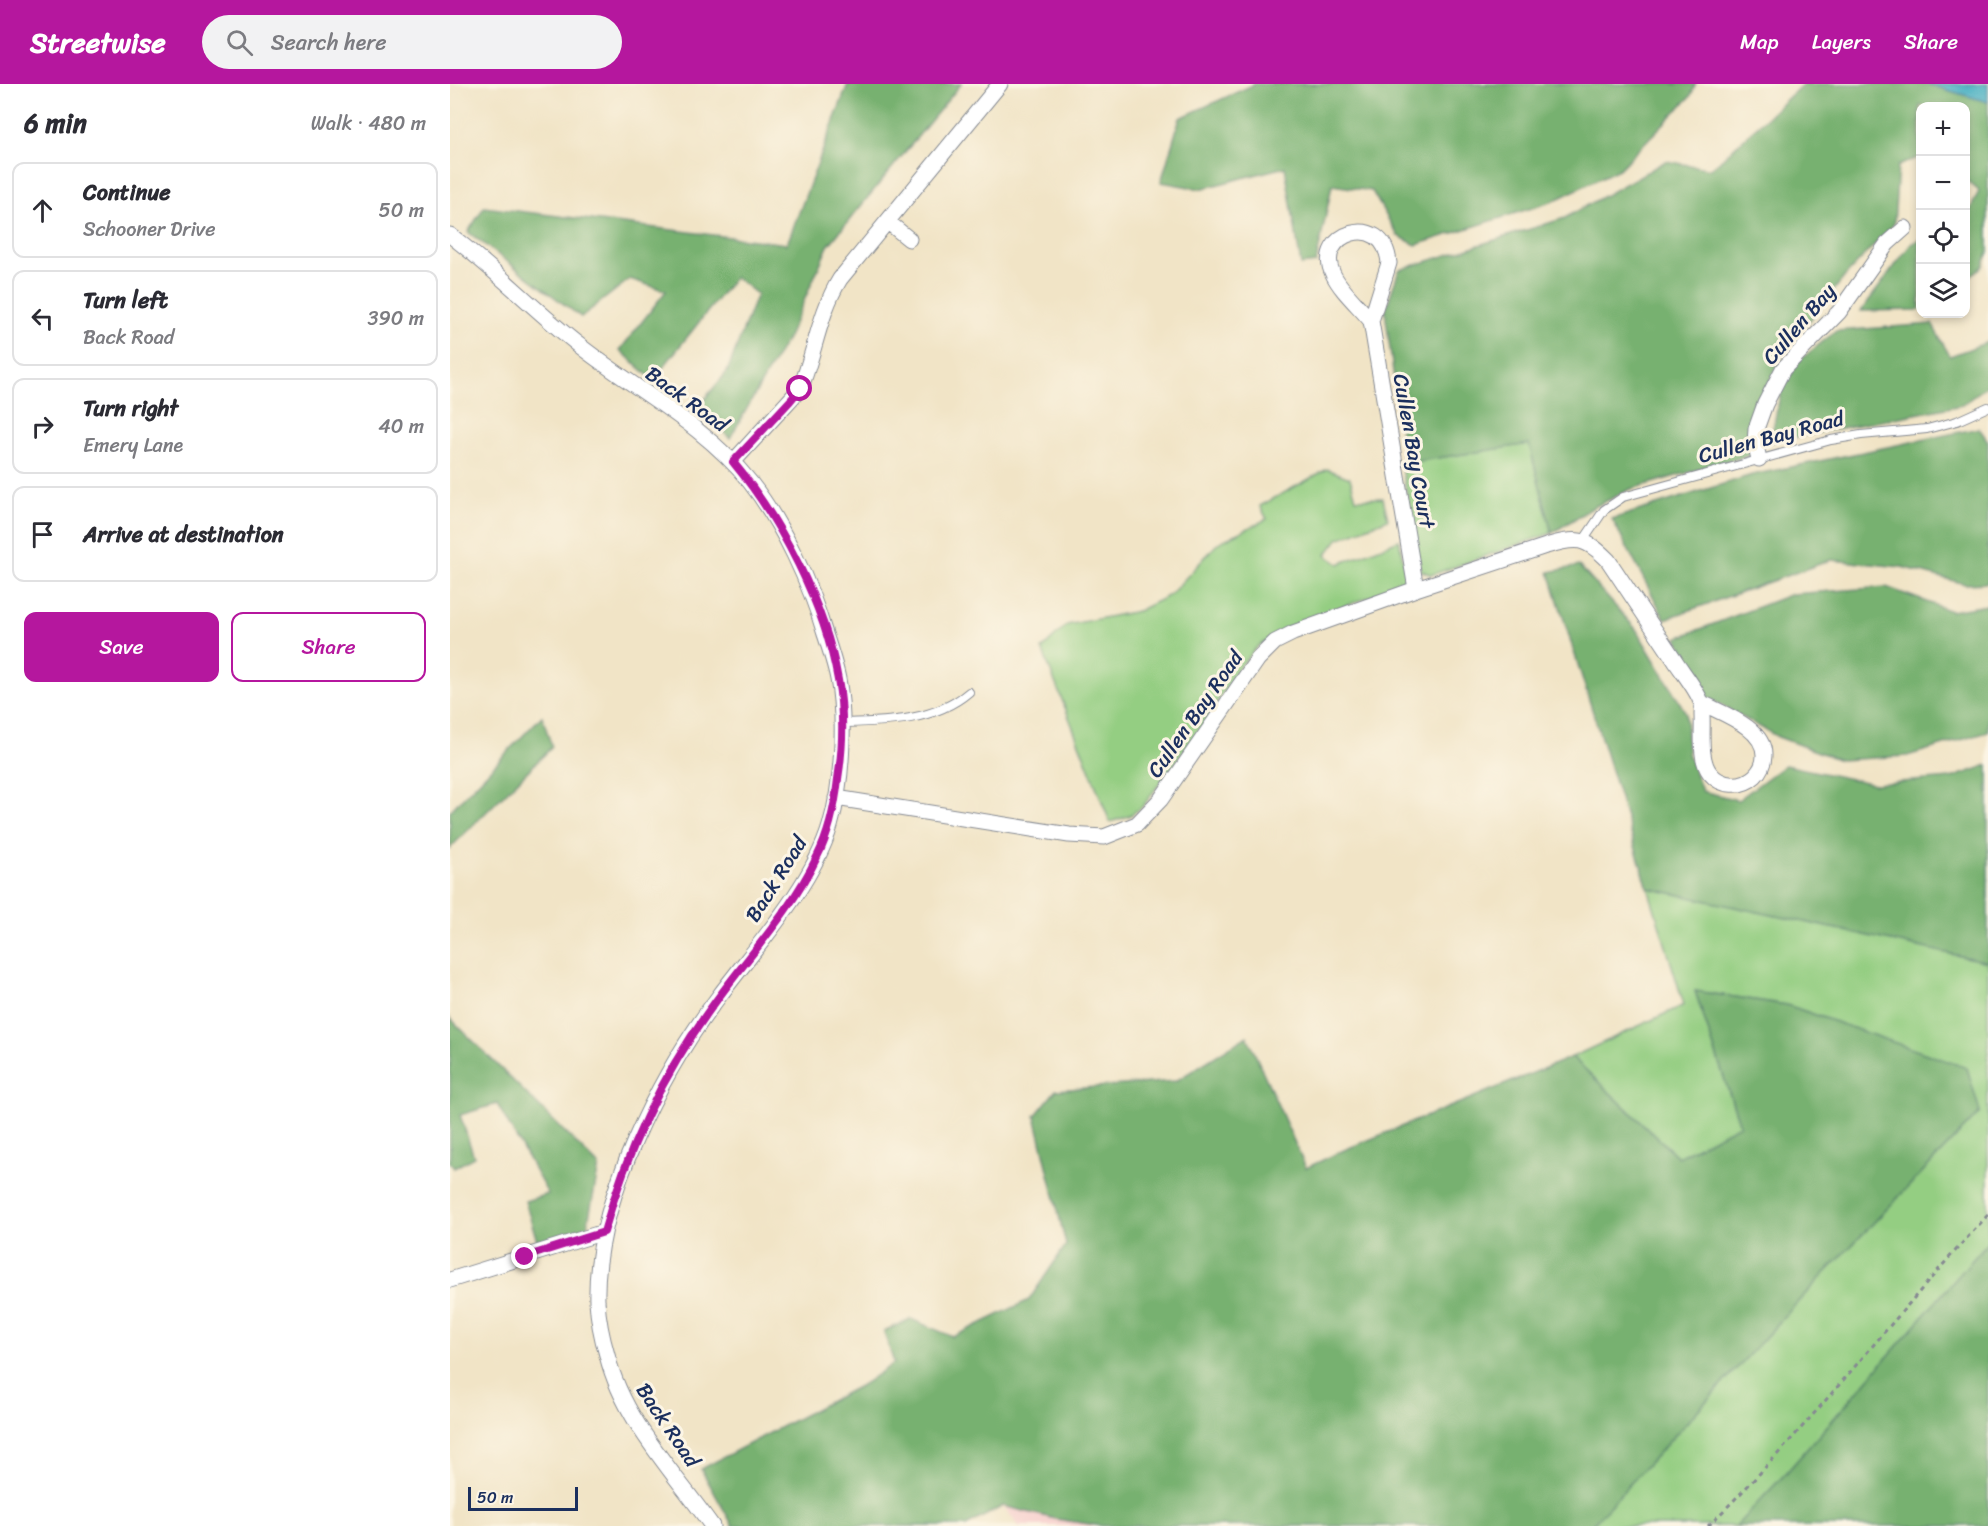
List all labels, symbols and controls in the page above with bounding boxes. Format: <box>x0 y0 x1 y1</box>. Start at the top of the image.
search box <box>202 15 622 69</box>
text: Streetwise <box>30 18 166 67</box>
text: Search here <box>271 23 387 62</box>
text: Map <box>1740 23 1779 61</box>
text: Layers <box>1812 23 1871 61</box>
text: Share <box>1904 23 1958 61</box>
icon: search <box>223 26 256 59</box>
text: 6 min <box>24 100 87 146</box>
map controls <box>1916 102 1970 318</box>
button: + <box>1916 102 1970 156</box>
text: Walk · 480 m <box>311 106 426 141</box>
button: − <box>1916 156 1970 210</box>
text: Continue <box>83 173 171 212</box>
text: 50 m <box>379 193 424 228</box>
icon: ahead <box>26 194 59 227</box>
button: locate <box>1916 210 1970 264</box>
text: Schooner Drive <box>83 212 216 247</box>
button: layers <box>1916 264 1970 318</box>
street label: Cullen Bay <box>1752 274 1846 374</box>
text: Turn left <box>83 281 168 320</box>
text: 390 m <box>368 301 424 336</box>
icon: left <box>26 302 59 335</box>
text: Back Road <box>83 320 174 355</box>
street label: Back Road <box>637 355 739 444</box>
street label: Cullen Bay Court <box>1382 371 1447 533</box>
route start <box>786 375 812 401</box>
text: Turn right <box>83 389 178 428</box>
street label: Cullen Bay Road <box>1694 399 1850 475</box>
text: 40 m <box>378 409 424 444</box>
icon: right <box>26 410 59 443</box>
text: Emery Lane <box>83 428 183 463</box>
text: Arrive at destination <box>83 515 284 554</box>
icon: arrive <box>26 518 59 551</box>
button: Save <box>24 612 219 682</box>
button: Share <box>231 612 426 682</box>
street label: Cullen Bay Road <box>1137 640 1254 786</box>
street label: Back Road <box>734 827 819 930</box>
route end <box>511 1243 537 1269</box>
street label: Back Road <box>625 1375 712 1477</box>
text: 50 m <box>477 1483 513 1512</box>
scale bar <box>468 1484 578 1512</box>

